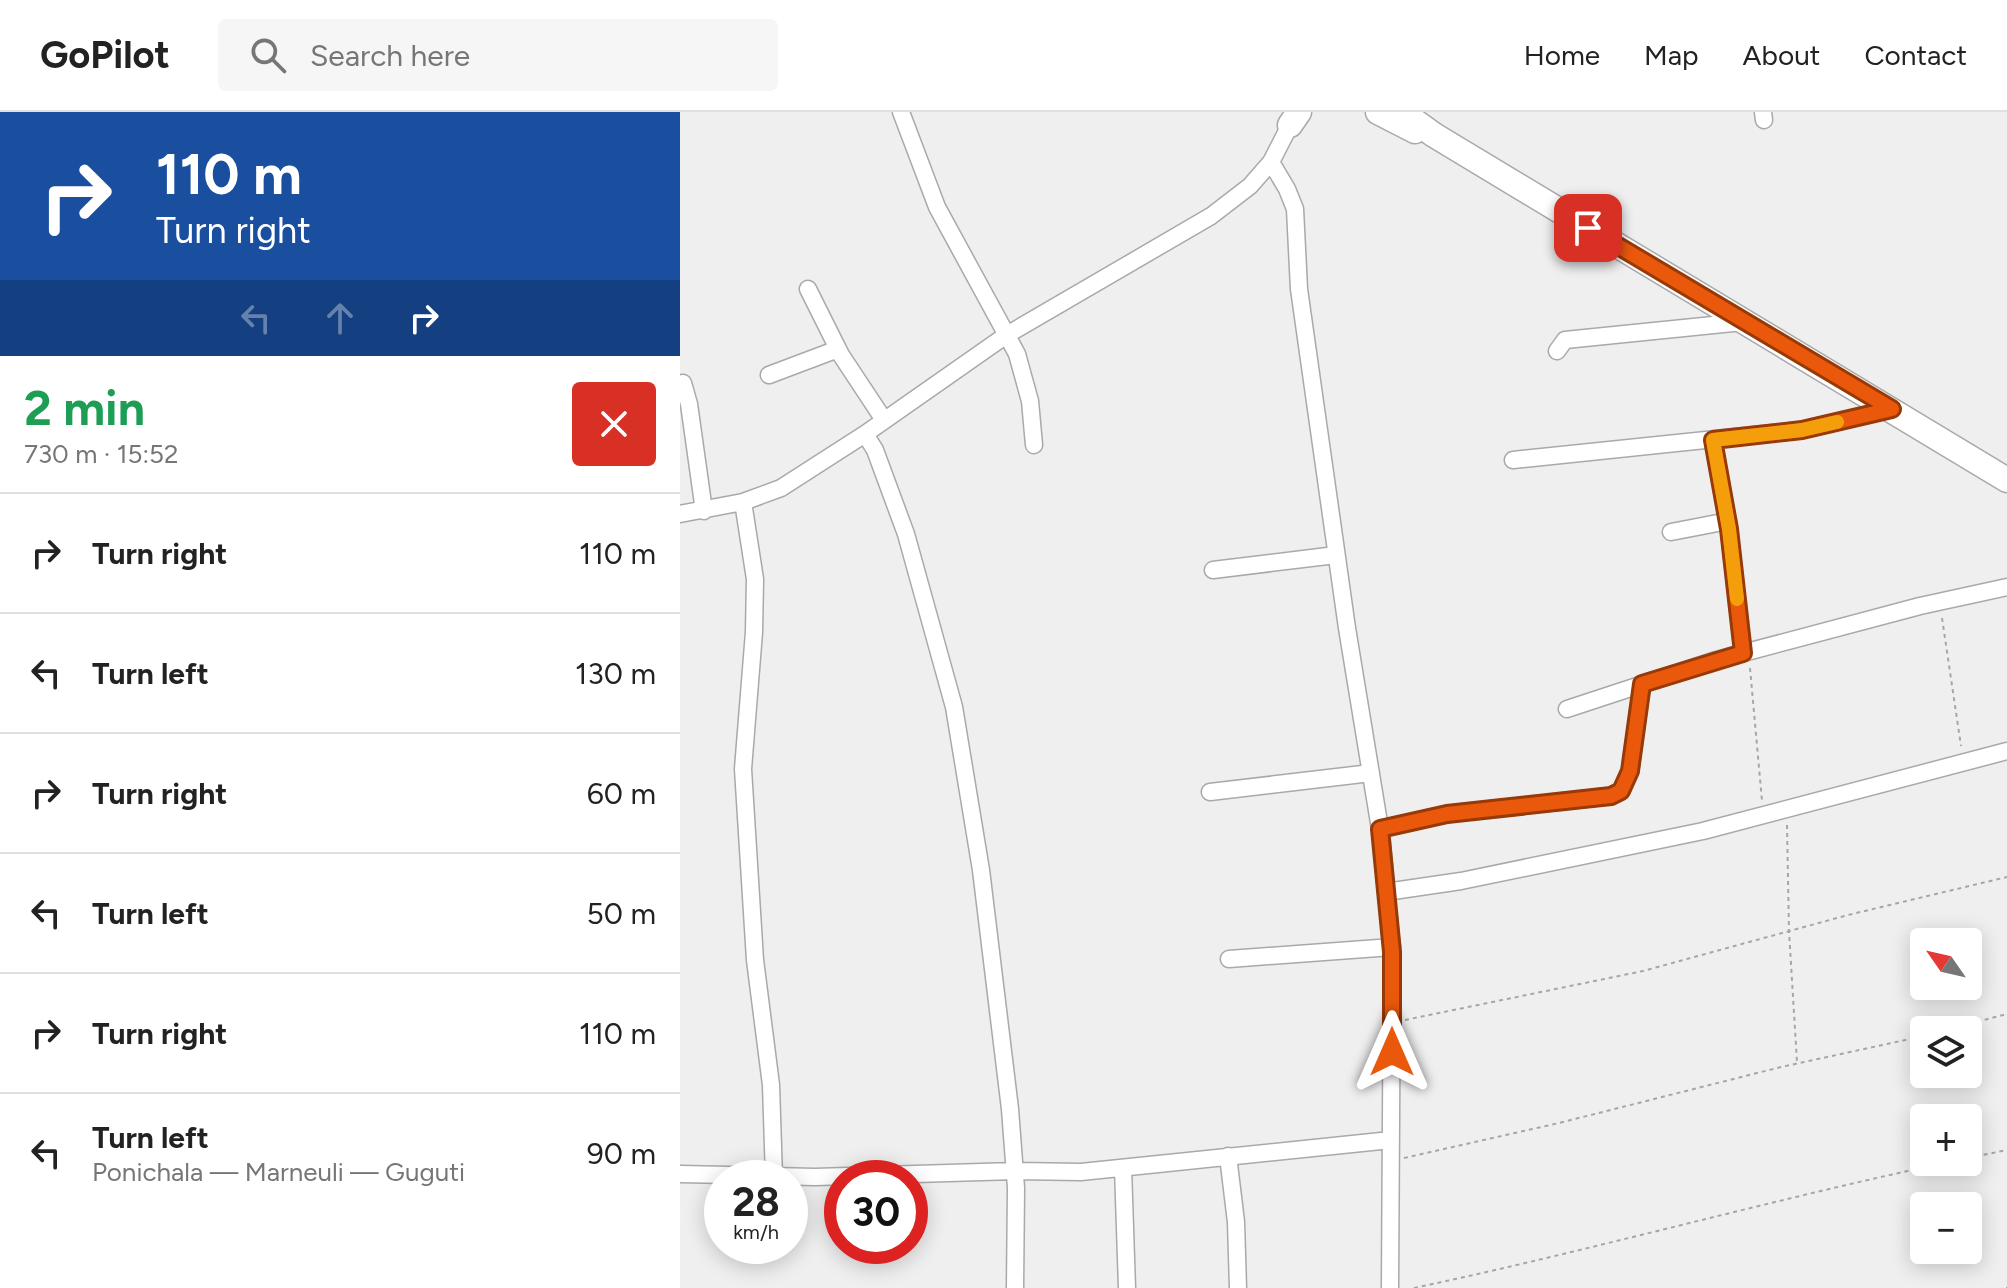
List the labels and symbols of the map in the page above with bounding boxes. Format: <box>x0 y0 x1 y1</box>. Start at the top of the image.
pin <box>1554 194 1622 262</box>
north arrow <box>1910 928 1982 1000</box>
position arrow <box>1350 1010 1434 1094</box>
speed limit sign: 30 <box>824 1160 928 1264</box>

